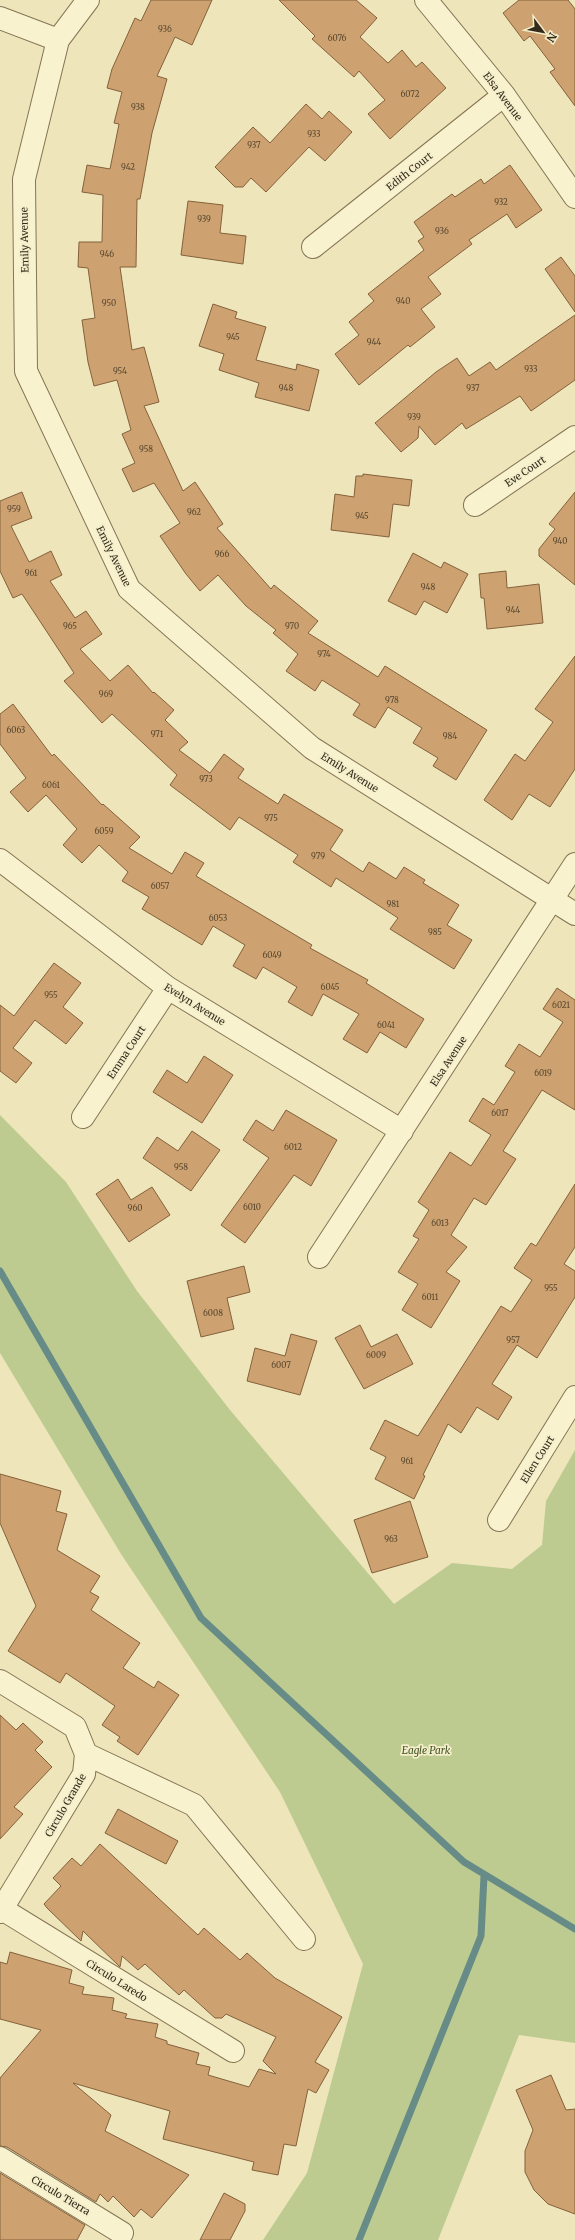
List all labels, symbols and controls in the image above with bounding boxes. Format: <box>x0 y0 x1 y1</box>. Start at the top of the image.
north arrow <box>523 12 563 52</box>
house number: 936 <box>158 24 172 34</box>
text: N <box>543 30 560 45</box>
house number: 6076 <box>328 33 347 43</box>
street label: Elsa Avenue <box>480 69 525 123</box>
house number: 6072 <box>401 89 420 99</box>
house number: 938 <box>131 102 145 112</box>
house number: 933 <box>307 129 321 139</box>
house number: 937 <box>247 140 261 150</box>
street label: Edith Court <box>384 149 435 194</box>
house number: 942 <box>121 162 135 172</box>
house number: 932 <box>494 197 508 207</box>
street label: Emily Avenue <box>17 207 32 273</box>
house number: 939 <box>197 214 211 224</box>
house number: 936 <box>435 226 449 236</box>
house number: 946 <box>100 249 114 259</box>
house number: 940 <box>396 296 410 306</box>
house number: 950 <box>102 298 116 308</box>
house number: 945 <box>226 332 240 342</box>
house number: 944 <box>367 337 381 347</box>
house number: 933 <box>524 364 538 374</box>
house number: 954 <box>113 366 127 376</box>
house number: 948 <box>279 383 293 393</box>
house number: 937 <box>466 383 480 393</box>
house number: 939 <box>407 412 421 422</box>
house number: 958 <box>139 444 153 454</box>
street label: Eve Court <box>503 453 548 490</box>
house number: 959 <box>7 504 21 514</box>
house number: 962 <box>187 507 201 517</box>
house number: 945 <box>355 511 369 521</box>
street label: Emily Avenue <box>93 524 134 589</box>
house number: 940 <box>553 536 567 546</box>
house number: 966 <box>215 549 229 559</box>
house number: 961 <box>25 568 38 578</box>
house number: 948 <box>421 582 435 592</box>
house number: 944 <box>506 605 520 615</box>
house number: 965 <box>63 621 77 631</box>
house number: 970 <box>285 621 299 631</box>
house number: 974 <box>317 649 331 659</box>
house number: 969 <box>99 689 113 699</box>
house number: 978 <box>385 695 399 705</box>
house number: 6063 <box>7 725 26 735</box>
house number: 971 <box>151 729 164 739</box>
house number: 984 <box>443 731 457 741</box>
street label: Emily Avenue <box>318 750 381 795</box>
house number: 973 <box>199 774 213 784</box>
house number: 6061 <box>42 780 60 790</box>
house number: 975 <box>264 813 278 823</box>
house number: 6059 <box>94 826 114 836</box>
house number: 979 <box>311 851 325 861</box>
house number: 6057 <box>151 881 170 891</box>
house number: 981 <box>387 899 400 909</box>
house number: 6053 <box>209 913 228 923</box>
house number: 985 <box>428 927 442 937</box>
house number: 6049 <box>262 950 282 960</box>
street label: Evelyn Avenue <box>162 980 228 1028</box>
house number: 6045 <box>321 982 340 992</box>
house number: 955 <box>44 990 58 1000</box>
house number: 6021 <box>552 1000 570 1010</box>
house number: 6041 <box>377 1020 395 1030</box>
street label: Emma Court <box>104 1023 148 1081</box>
street label: Elsa Avenue <box>427 1034 470 1089</box>
house number: 6019 <box>534 1068 552 1078</box>
house number: 6017 <box>491 1108 509 1118</box>
house number: 6012 <box>284 1142 302 1152</box>
house number: 958 <box>174 1162 188 1172</box>
house number: 6010 <box>243 1202 261 1212</box>
house number: 960 <box>128 1203 142 1213</box>
house number: 6013 <box>431 1218 449 1228</box>
house number: 955 <box>544 1283 558 1293</box>
house number: 6011 <box>422 1292 439 1302</box>
house number: 6008 <box>203 1308 223 1318</box>
house number: 957 <box>506 1335 520 1345</box>
house number: 6009 <box>366 1350 386 1360</box>
house number: 6007 <box>271 1360 291 1370</box>
street label: Ellen Court <box>518 1433 557 1485</box>
house number: 961 <box>401 1456 414 1466</box>
house number: 963 <box>384 1534 398 1544</box>
park label: Eagle Park <box>402 1744 451 1757</box>
street label: Circulo Grande <box>42 1771 89 1839</box>
street label: Circulo Laredo <box>84 1956 150 2005</box>
street label: Circulo Tierra <box>29 2173 93 2218</box>

